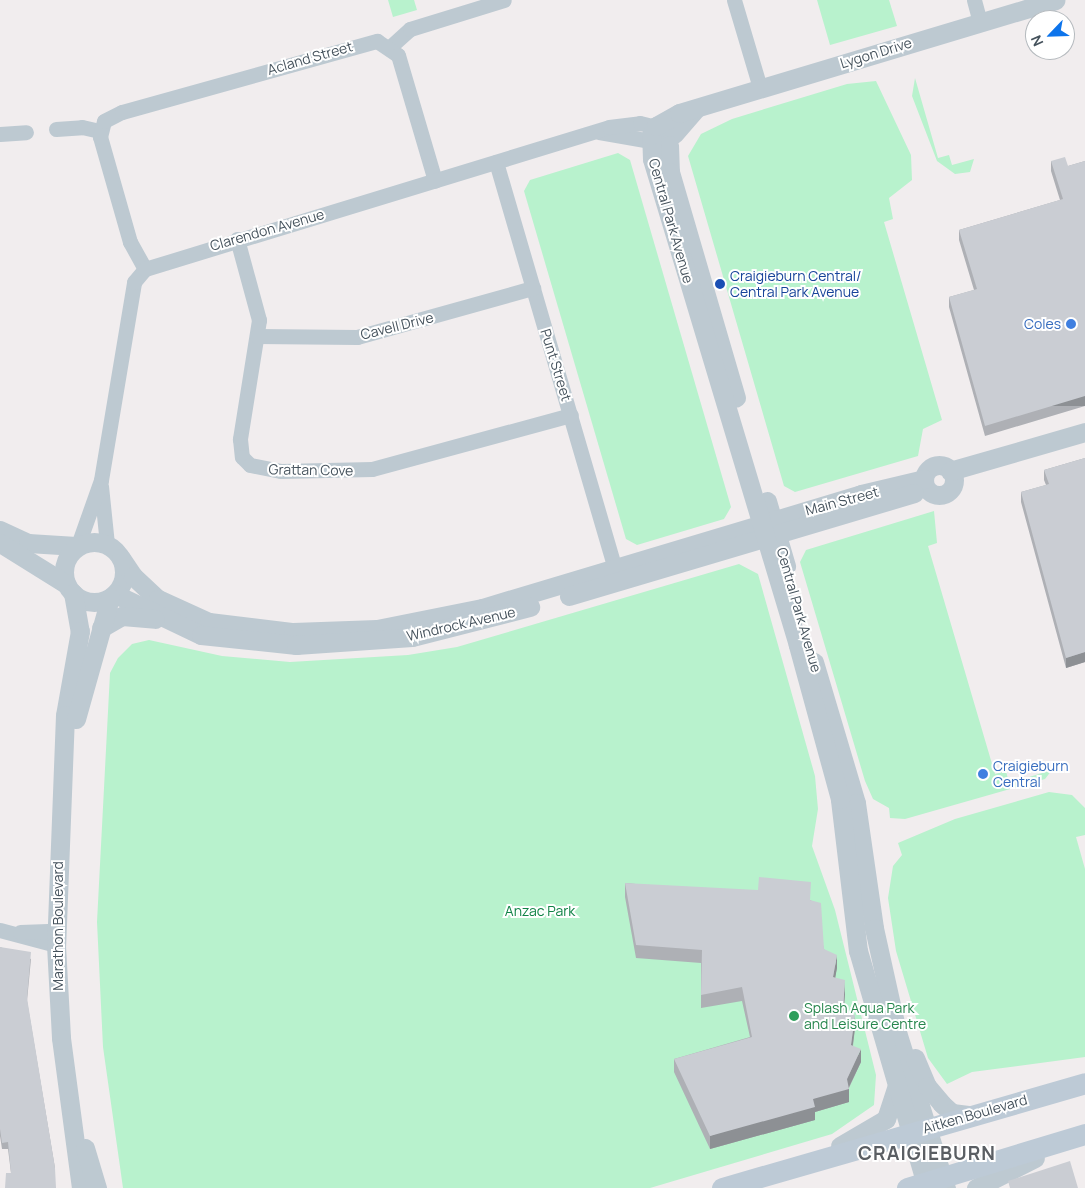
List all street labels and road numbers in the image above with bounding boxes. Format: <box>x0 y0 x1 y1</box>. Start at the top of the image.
street label: Lygon Drive <box>838 34 914 72</box>
street label: Acland Street <box>265 38 355 78</box>
street label: Central Park Avenue <box>645 157 697 285</box>
street label: Clarendon Avenue <box>208 206 326 254</box>
street label: Cavell Drive <box>359 309 435 343</box>
street label: Punt Street <box>537 327 575 403</box>
street label: Grattan Cove <box>268 461 354 479</box>
street label: Main Street <box>804 483 880 519</box>
street label: Central Park Avenue <box>773 546 825 674</box>
street label: Windrock Avenue <box>405 603 517 645</box>
street label: Marathon Boulevard <box>50 861 66 991</box>
street label: Aitken Boulevard <box>921 1091 1029 1137</box>

